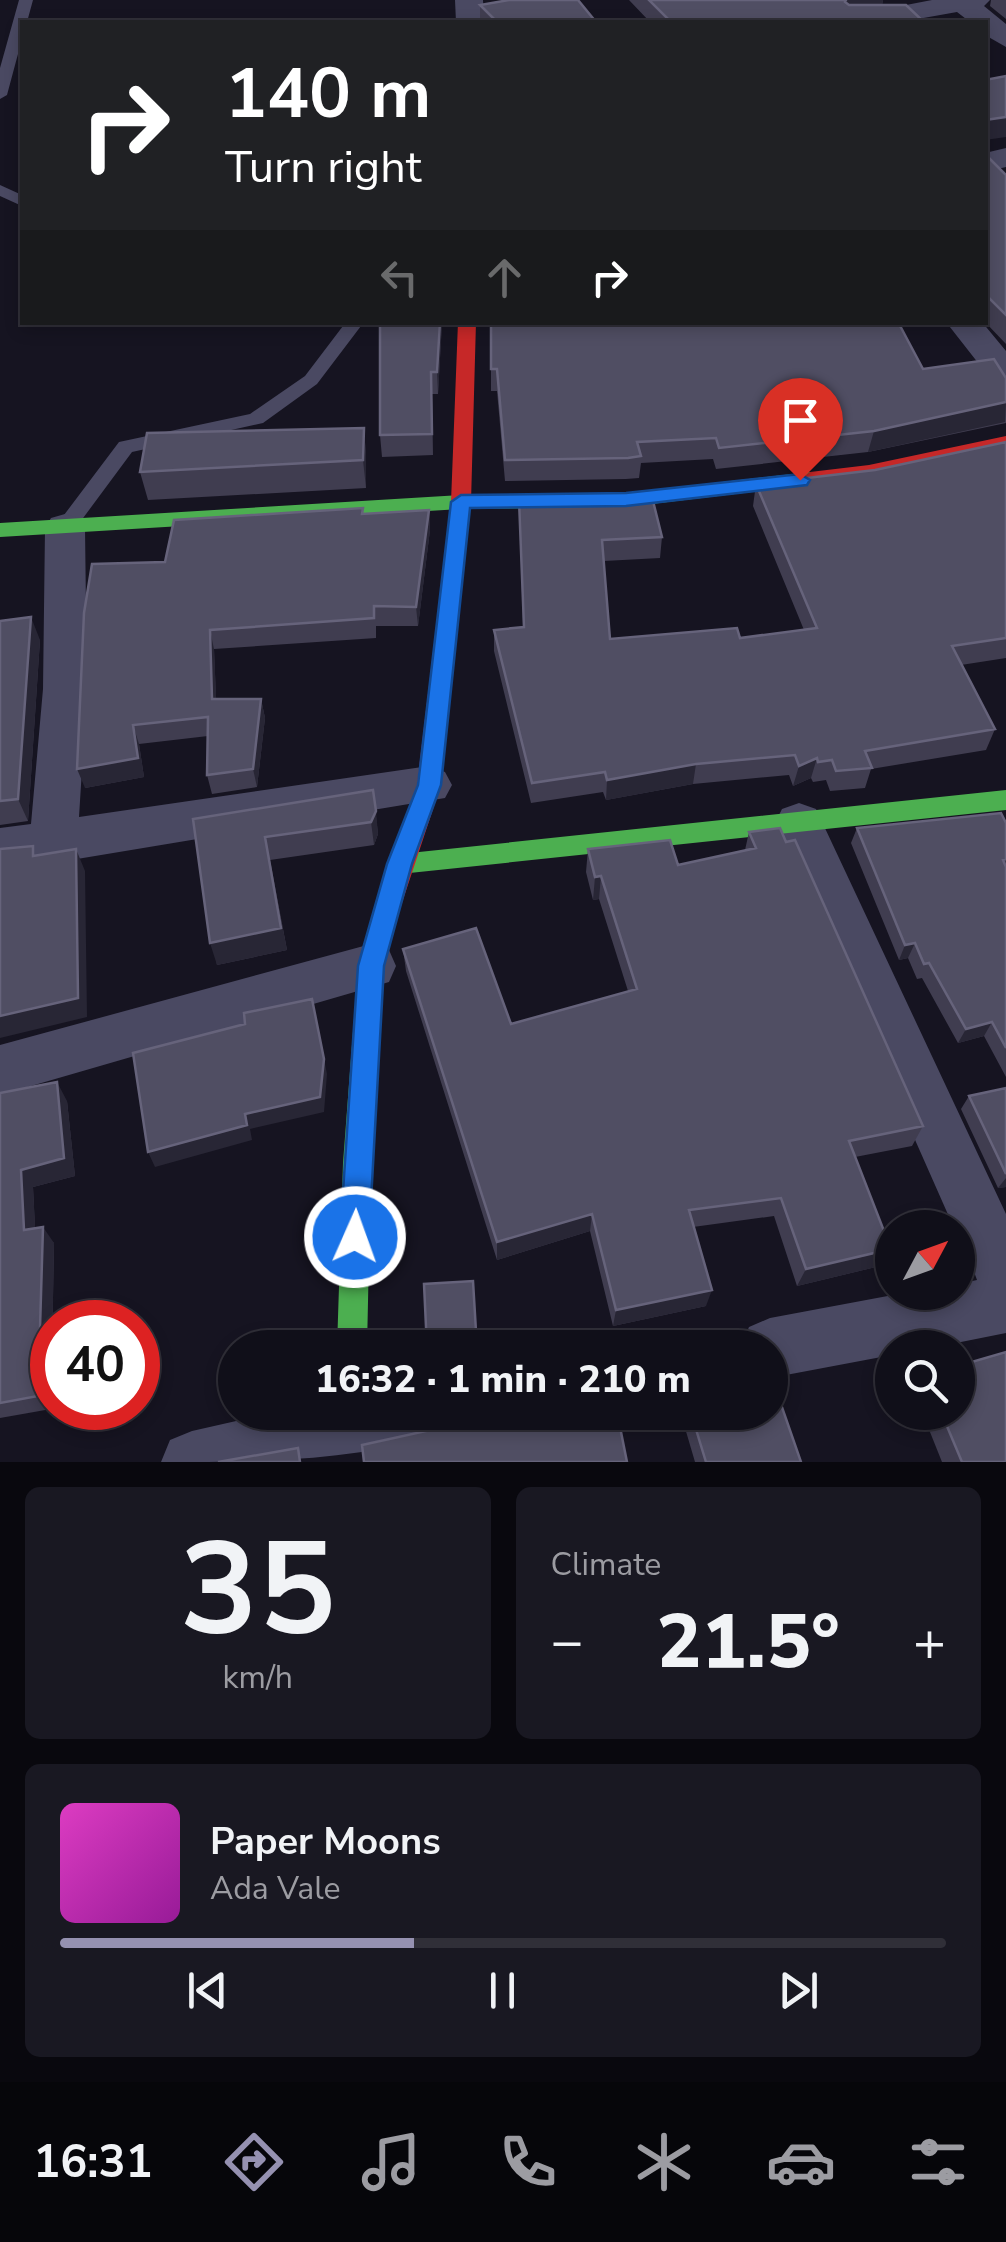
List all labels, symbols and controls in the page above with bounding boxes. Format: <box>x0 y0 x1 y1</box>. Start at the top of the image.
text: 140 m <box>225 46 431 142</box>
icon: right <box>60 60 190 190</box>
text: Turn right <box>225 137 422 198</box>
icon: left <box>372 250 427 305</box>
icon: ahead <box>477 250 532 305</box>
icon: right <box>582 250 637 305</box>
pin <box>758 378 843 481</box>
icon: arrive <box>773 393 828 448</box>
position arrow <box>303 1185 407 1289</box>
north arrow <box>875 1210 975 1310</box>
map controls <box>875 1210 975 1430</box>
speed limit sign: 40 <box>30 1300 160 1430</box>
button: search <box>875 1330 975 1430</box>
text: 16:32 · 1 min · 210 m <box>315 1354 691 1405</box>
text: 35 <box>180 1502 336 1679</box>
text: Climate <box>551 1543 661 1586</box>
text: 21.5° <box>657 1591 840 1693</box>
text: − <box>551 1604 584 1679</box>
text: + <box>913 1604 946 1679</box>
text: km/h <box>222 1656 293 1699</box>
text: Paper Moons <box>210 1816 441 1867</box>
text: Ada Vale <box>210 1867 341 1910</box>
icon: previous <box>180 1963 235 2018</box>
icon: pause <box>475 1963 530 2018</box>
icon: next <box>771 1963 826 2018</box>
icon: directions <box>219 2127 289 2197</box>
icon: music <box>356 2127 426 2197</box>
icon: phone <box>493 2127 563 2197</box>
icon: climate <box>629 2127 699 2197</box>
icon: car <box>766 2127 836 2197</box>
icon: filters <box>903 2127 973 2197</box>
text: 16:31 <box>33 2132 153 2193</box>

